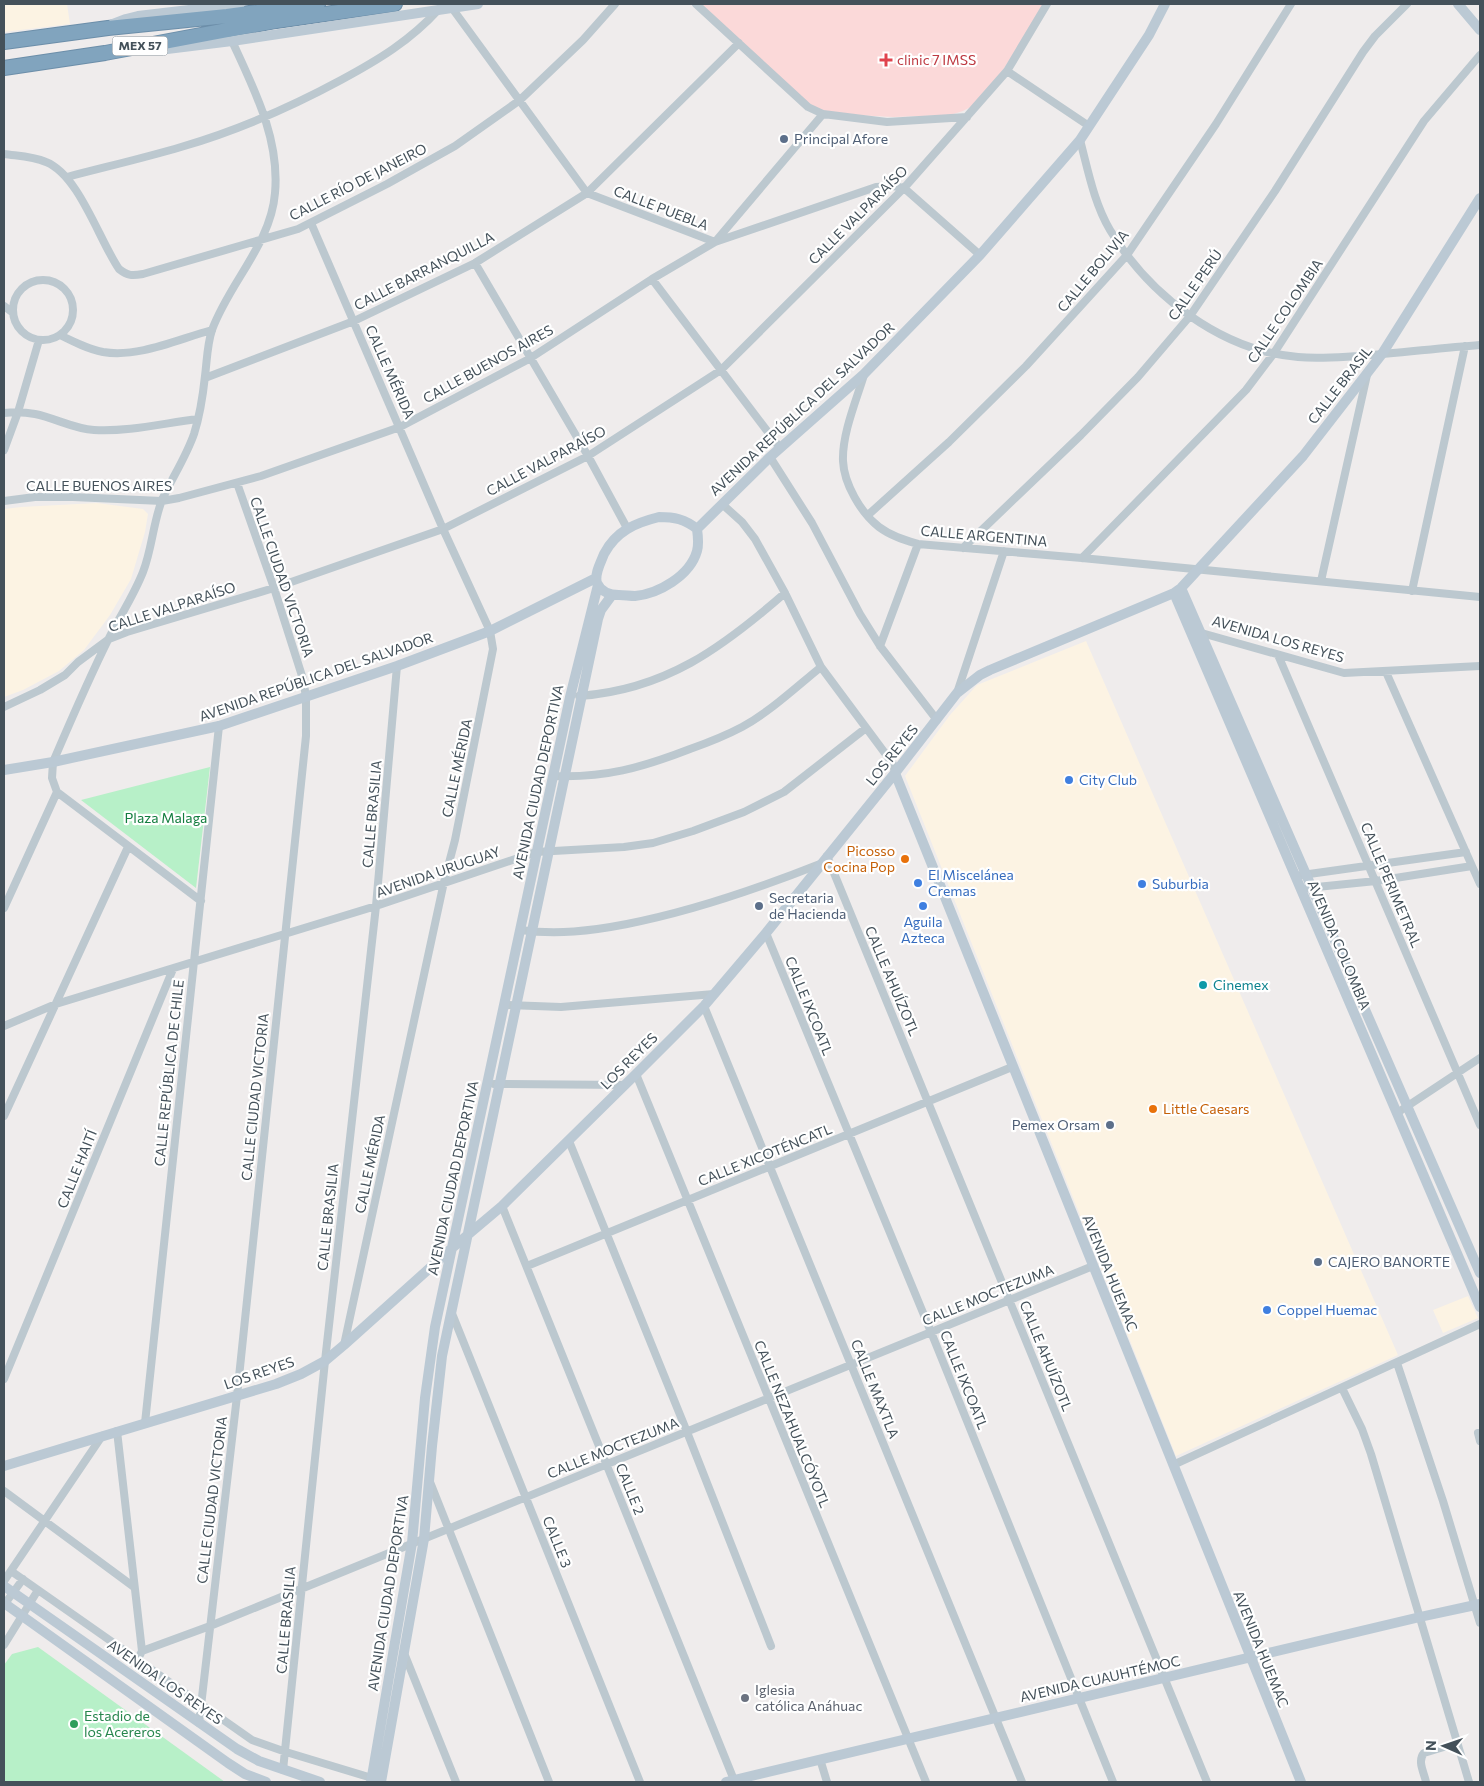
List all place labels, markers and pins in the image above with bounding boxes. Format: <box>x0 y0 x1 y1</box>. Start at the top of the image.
place label: clinic 7 IMSS <box>897 51 976 68</box>
marker: clinic 7 IMSS <box>879 53 893 67</box>
place label: Principal Afore <box>794 130 888 147</box>
marker: Principal Afore <box>778 133 790 145</box>
place label: City Club <box>1079 771 1137 788</box>
marker: City Club <box>1063 774 1075 786</box>
place label: Picosso Cocina Pop <box>823 842 895 875</box>
marker: Picosso Cocina Pop <box>899 853 911 865</box>
place label: El Miscelánea Cremas <box>928 866 1014 899</box>
place label: Suburbia <box>1152 875 1209 892</box>
marker: El Miscelánea Cremas <box>912 877 924 889</box>
marker: Suburbia <box>1136 878 1148 890</box>
place label: Secretaria de Hacienda <box>769 889 846 922</box>
marker: Secretaria de Hacienda <box>753 900 765 912</box>
marker: Aguila Azteca <box>917 900 929 912</box>
place label: Aguila Azteca <box>901 913 945 946</box>
place label: Cinemex <box>1213 976 1269 993</box>
marker: Cinemex <box>1197 979 1209 991</box>
place label: Little Caesars <box>1163 1100 1249 1117</box>
marker: Little Caesars <box>1147 1103 1159 1115</box>
place label: Pemex Orsam <box>1012 1116 1100 1133</box>
marker: Pemex Orsam <box>1104 1119 1116 1131</box>
place label: CAJERO BANORTE <box>1328 1253 1450 1270</box>
marker: CAJERO BANORTE <box>1312 1256 1324 1268</box>
place label: Coppel Huemac <box>1277 1301 1377 1318</box>
marker: Coppel Huemac <box>1261 1304 1273 1316</box>
place label: Iglesia católica Anáhuac <box>755 1681 862 1714</box>
marker: Iglesia católica Anáhuac <box>739 1692 751 1704</box>
place label: Estadio de los Acereros <box>84 1707 161 1740</box>
marker: Estadio de los Acereros <box>68 1718 80 1730</box>

